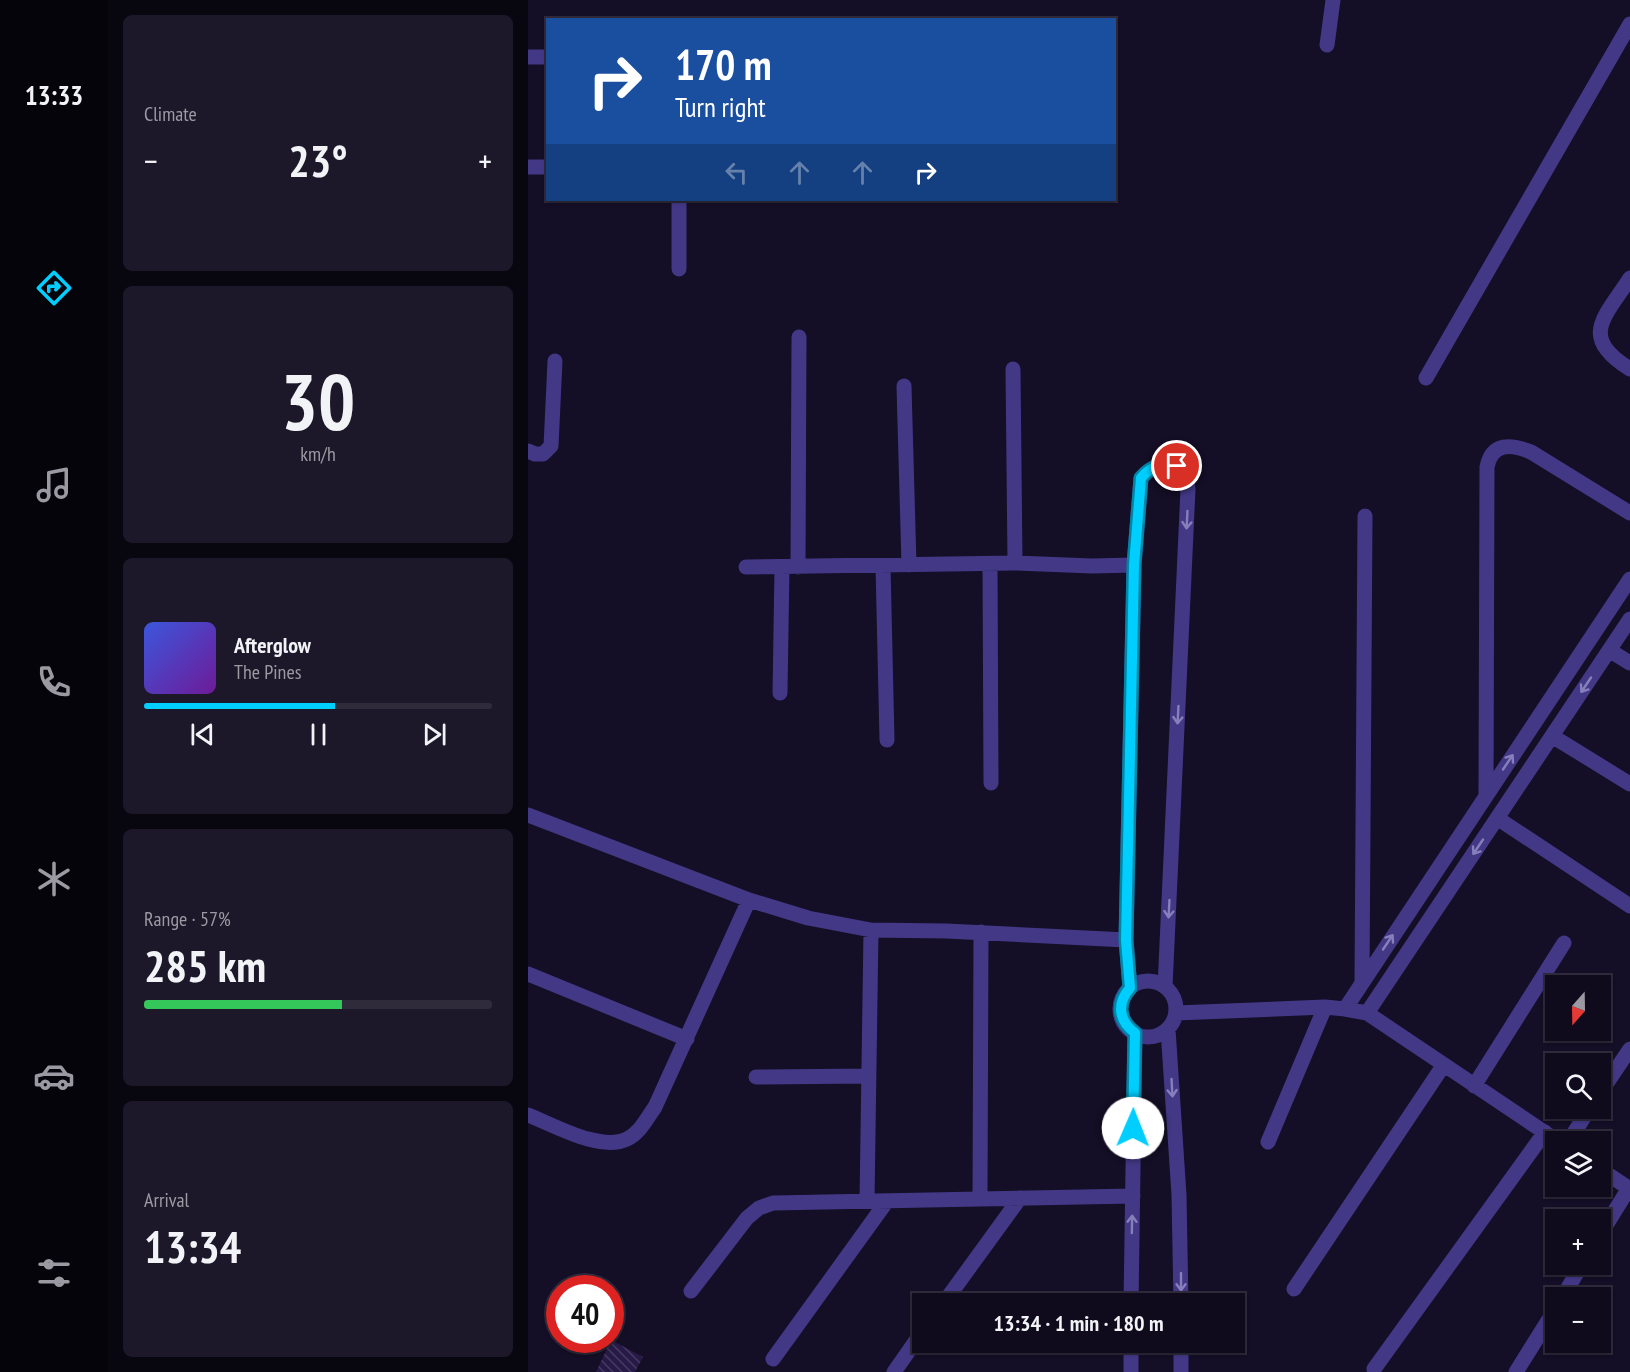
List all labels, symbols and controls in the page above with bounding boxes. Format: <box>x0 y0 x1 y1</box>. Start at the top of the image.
text: 170 m <box>675 37 772 92</box>
icon: right <box>576 42 654 120</box>
text: 13:33 <box>25 78 83 112</box>
text: Turn right <box>675 90 766 124</box>
text: Climate <box>144 101 197 127</box>
text: 23° <box>288 131 348 189</box>
text: − <box>144 139 158 182</box>
text: + <box>478 139 492 182</box>
icon: left <box>720 156 753 189</box>
icon: ahead <box>783 156 816 189</box>
icon: ahead <box>846 156 879 189</box>
icon: right <box>909 156 942 189</box>
icon: directions <box>33 267 75 309</box>
text: 30 <box>281 351 355 452</box>
pin <box>1151 440 1202 491</box>
text: km/h <box>300 441 336 467</box>
icon: arrive <box>1160 449 1193 482</box>
icon: music <box>33 464 75 506</box>
one-way arrow <box>1181 509 1192 529</box>
text: Afterglow <box>234 631 311 659</box>
text: The Pines <box>234 659 301 685</box>
icon: phone <box>33 661 75 703</box>
one-way arrow <box>1580 676 1592 692</box>
one-way arrow <box>1173 704 1184 724</box>
icon: previous <box>186 718 219 751</box>
icon: pause <box>302 718 335 751</box>
icon: next <box>418 718 451 751</box>
one-way arrow <box>1502 754 1514 771</box>
one-way arrow <box>1471 838 1483 855</box>
icon: climate <box>33 858 75 900</box>
one-way arrow <box>1164 899 1175 919</box>
text: Range · 57% <box>144 906 231 932</box>
one-way arrow <box>1382 934 1394 950</box>
text: 285 km <box>144 936 266 994</box>
north arrow <box>1545 975 1611 1041</box>
map controls <box>1545 975 1611 1353</box>
button: search <box>1545 1053 1611 1119</box>
icon: car <box>33 1055 75 1097</box>
one-way arrow <box>1167 1077 1178 1097</box>
position arrow <box>1101 1096 1165 1160</box>
button: layers <box>1545 1131 1611 1197</box>
text: Arrival <box>144 1187 189 1213</box>
button: + <box>1545 1209 1611 1275</box>
one-way arrow <box>1126 1215 1138 1235</box>
text: 13:34 <box>144 1217 241 1275</box>
icon: filters <box>33 1252 75 1294</box>
one-way arrow <box>1175 1272 1187 1292</box>
speed limit sign: 40 <box>546 1275 624 1353</box>
button: − <box>1545 1287 1611 1353</box>
text: 13:34 · 1 min · 180 m <box>993 1309 1164 1337</box>

